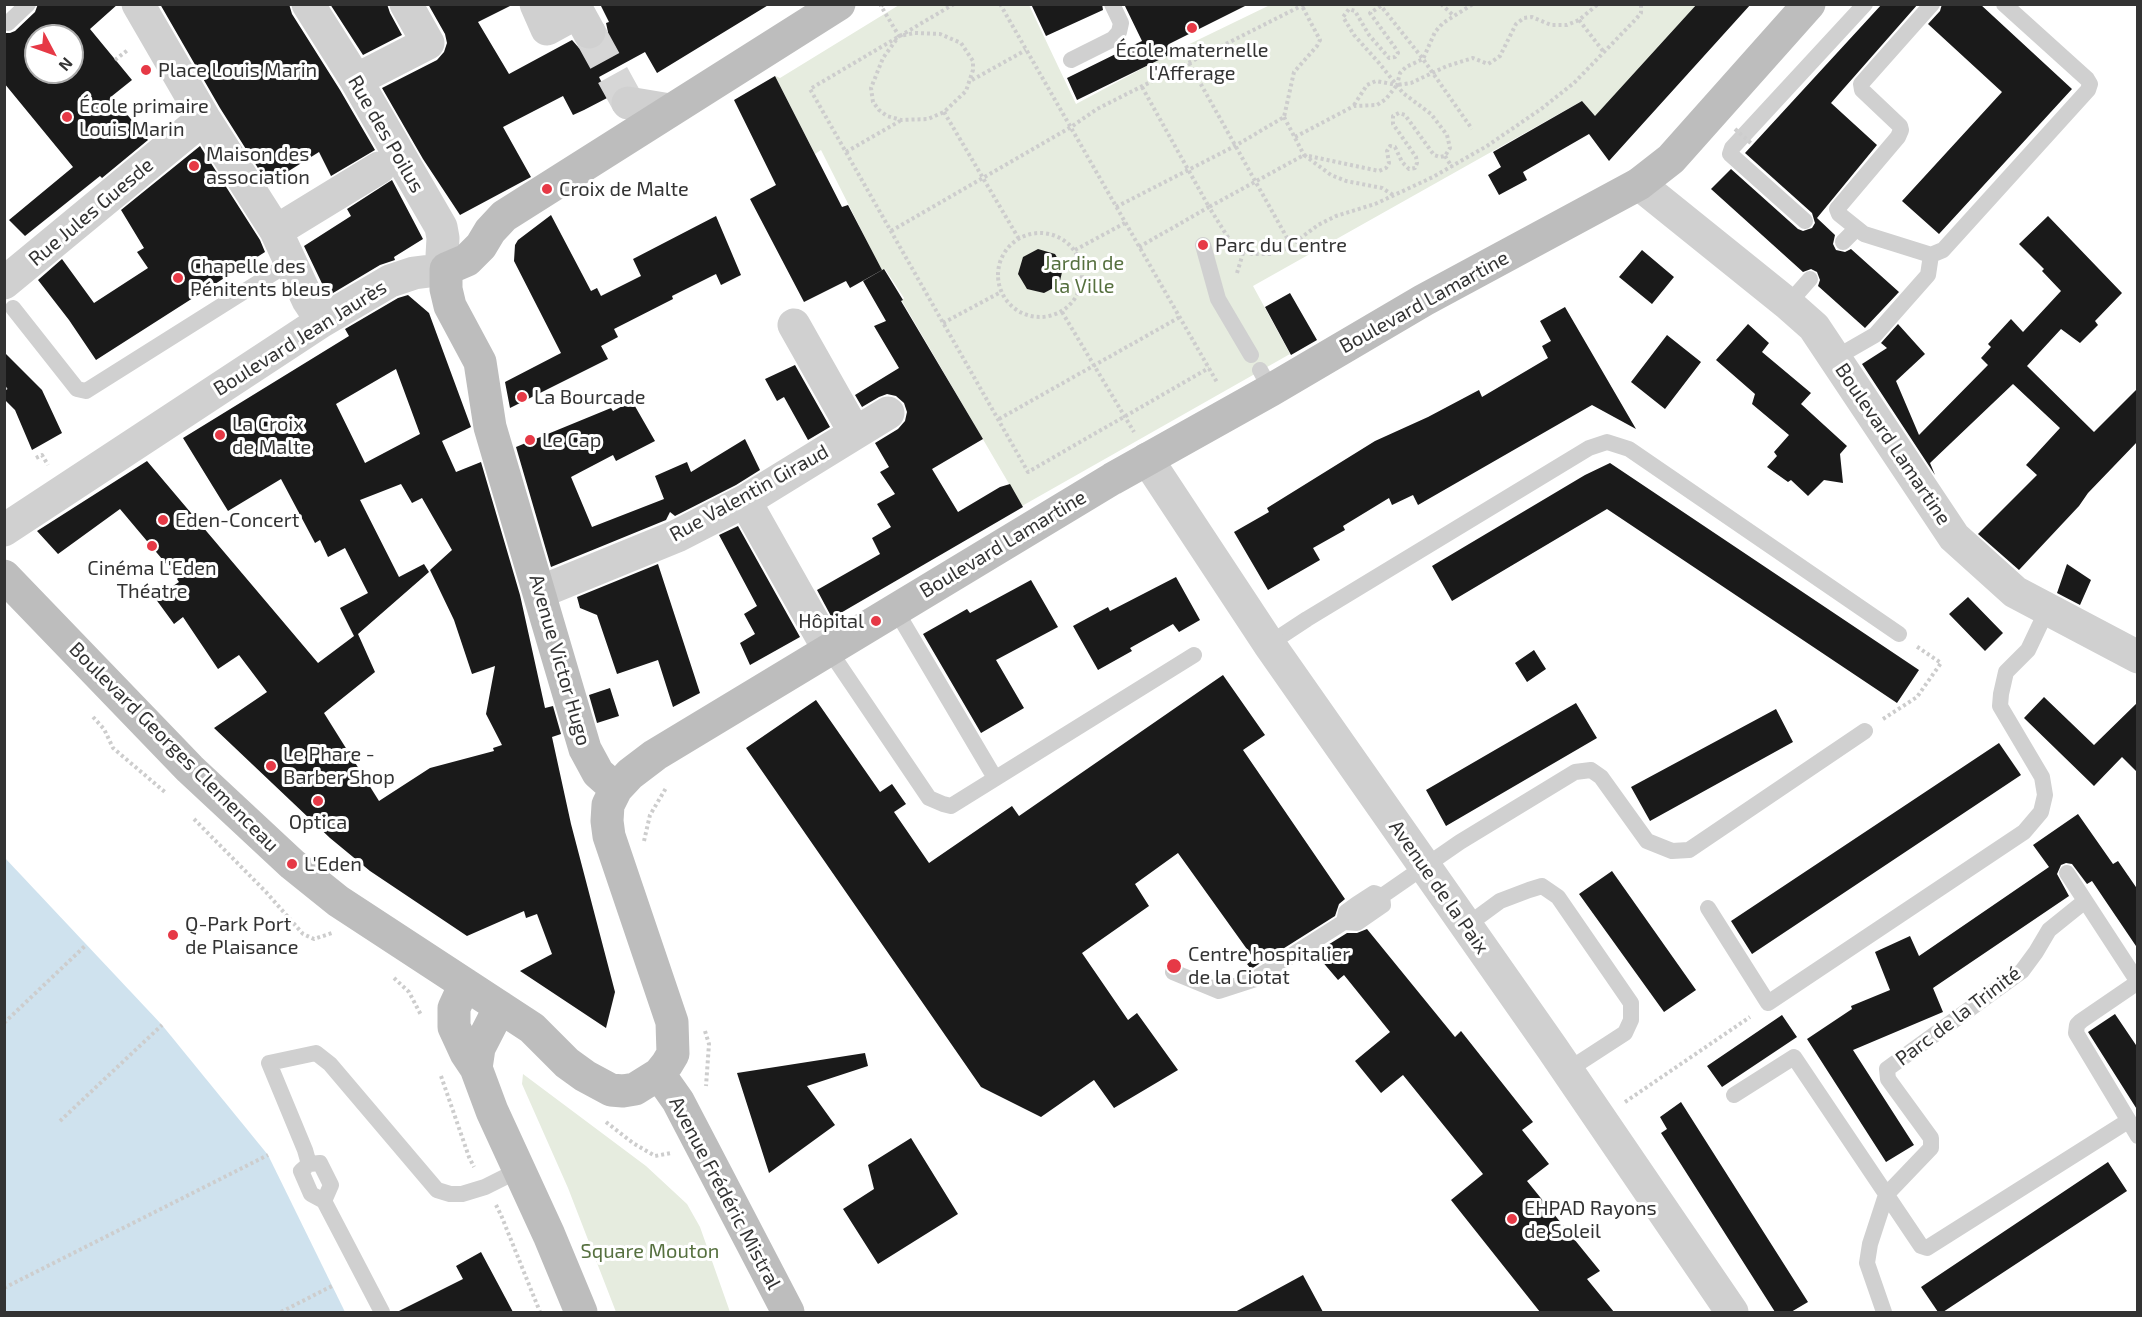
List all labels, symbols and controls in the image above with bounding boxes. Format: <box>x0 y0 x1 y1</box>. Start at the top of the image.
marker: École maternelle l'Afferage <box>1185 21 1199 35</box>
north arrow <box>24 24 84 84</box>
place label: École maternelle l'Afferage <box>1115 38 1269 85</box>
text: N <box>55 54 77 75</box>
place label: Place Louis Marin <box>158 58 317 82</box>
marker: Place Louis Marin <box>139 63 153 77</box>
street label: Rue des Poilus <box>343 71 429 197</box>
place label: École primaire Louis Marin <box>79 94 209 141</box>
marker: École primaire Louis Marin <box>60 110 74 124</box>
place label: Maison des association <box>206 142 310 189</box>
street label: Rue Jules Guesde <box>24 153 158 271</box>
marker: Maison des association <box>187 159 201 173</box>
place label: Croix de Malte <box>559 177 689 201</box>
marker: Croix de Malte <box>540 182 554 196</box>
place label: Parc du Centre <box>1215 233 1347 257</box>
marker: Parc du Centre <box>1196 238 1210 252</box>
street label: Boulevard Lamartine <box>1335 246 1513 358</box>
park label: Jardin de la Ville <box>1044 251 1124 298</box>
place label: Chapelle des Pénitents bleus <box>190 254 331 301</box>
marker: Chapelle des Pénitents bleus <box>171 271 185 285</box>
street label: Boulevard Jean Jaurès <box>209 275 391 401</box>
street label: Boulevard Lamartine <box>1830 359 1956 529</box>
place label: La Bourcade <box>534 385 646 409</box>
marker: La Bourcade <box>515 390 529 404</box>
place label: La Croix de Malte <box>232 412 311 459</box>
marker: La Croix de Malte <box>213 428 227 442</box>
place label: Le Cap <box>542 428 601 452</box>
marker: Le Cap <box>523 433 537 447</box>
street label: Rue Valentin Giraud <box>665 439 833 547</box>
street label: Boulevard Lamartine <box>916 485 1090 603</box>
place label: Eden-Concert <box>175 508 299 532</box>
marker: Eden-Concert <box>156 513 170 527</box>
marker: Cinéma L'Eden Théatre <box>145 539 159 553</box>
place label: Cinéma L'Eden Théatre <box>87 556 217 603</box>
street label: Avenue Victor Hugo <box>524 572 596 748</box>
place label: Hôpital <box>798 609 864 633</box>
marker: Hôpital <box>869 614 883 628</box>
street label: Boulevard Georges Clemenceau <box>64 637 284 857</box>
place label: Le Phare - Barber Shop <box>283 742 395 789</box>
marker: Le Phare - Barber Shop <box>264 759 278 773</box>
marker: Optica <box>311 794 325 808</box>
place label: Optica <box>289 810 347 834</box>
street label: Avenue de la Paix <box>1384 816 1494 958</box>
place label: L'Eden <box>304 852 362 876</box>
marker: L'Eden <box>285 857 299 871</box>
place label: Q-Park Port de Plaisance <box>185 912 298 959</box>
marker: Q-Park Port de Plaisance <box>166 928 180 942</box>
place label: Centre hospitalier de la Ciotat <box>1188 942 1350 989</box>
marker: Centre hospitalier de la Ciotat <box>1165 957 1183 975</box>
street label: Parc de la Trinité <box>1891 961 2025 1071</box>
street label: Avenue Frédéric Mistral <box>664 1092 786 1294</box>
place label: EHPAD Rayons de Soleil <box>1524 1196 1657 1243</box>
marker: EHPAD Rayons de Soleil <box>1505 1212 1519 1226</box>
park label: Square Mouton <box>581 1239 719 1263</box>

